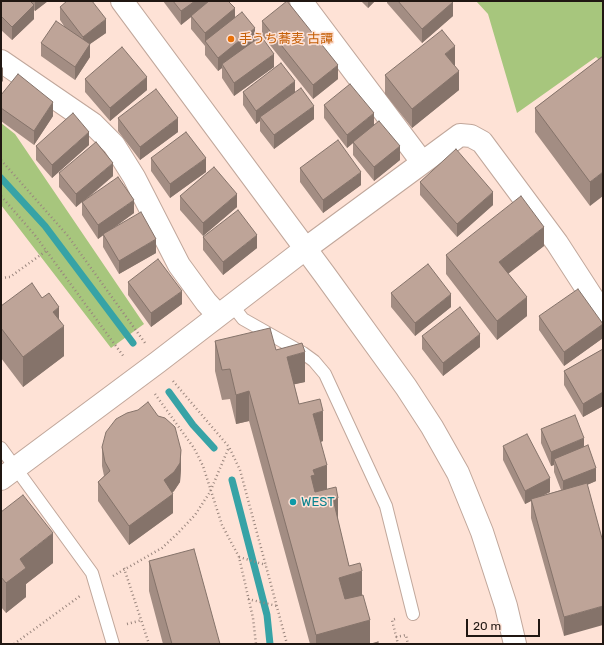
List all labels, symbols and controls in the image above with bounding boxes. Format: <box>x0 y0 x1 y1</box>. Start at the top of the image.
place label: 手うち蕎麦 古譚 <box>239 31 333 47</box>
marker: 手うち蕎麦 古譚 <box>226 34 236 44</box>
place label: WEST <box>301 494 335 510</box>
marker: WEST <box>288 497 298 507</box>
scale bar <box>468 611 542 637</box>
text: 20 m <box>473 619 501 633</box>

